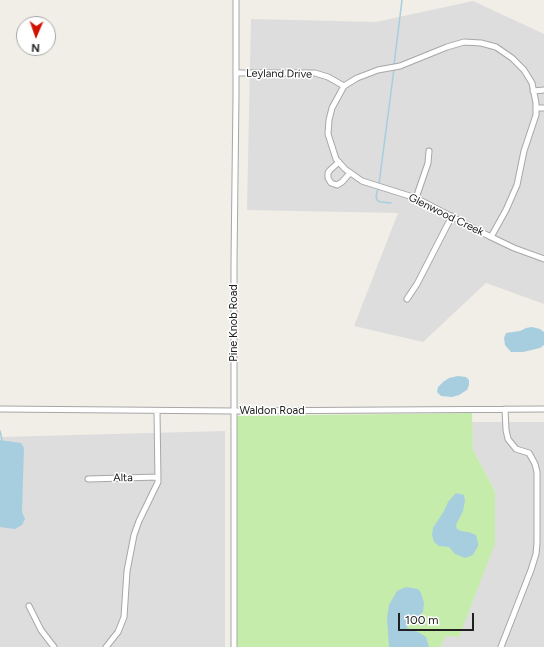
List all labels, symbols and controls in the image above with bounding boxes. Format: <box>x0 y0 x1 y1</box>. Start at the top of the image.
north arrow <box>16 16 56 56</box>
text: N <box>31 41 40 54</box>
street label: Leyland Drive <box>246 67 312 81</box>
street label: Glenwood Creek <box>406 191 486 239</box>
street label: Pine Knob Road <box>227 284 241 362</box>
street label: Waldon Road <box>239 404 305 418</box>
street label: Alta <box>113 471 133 485</box>
scale bar <box>400 605 476 631</box>
text: 100 m <box>405 613 439 627</box>

